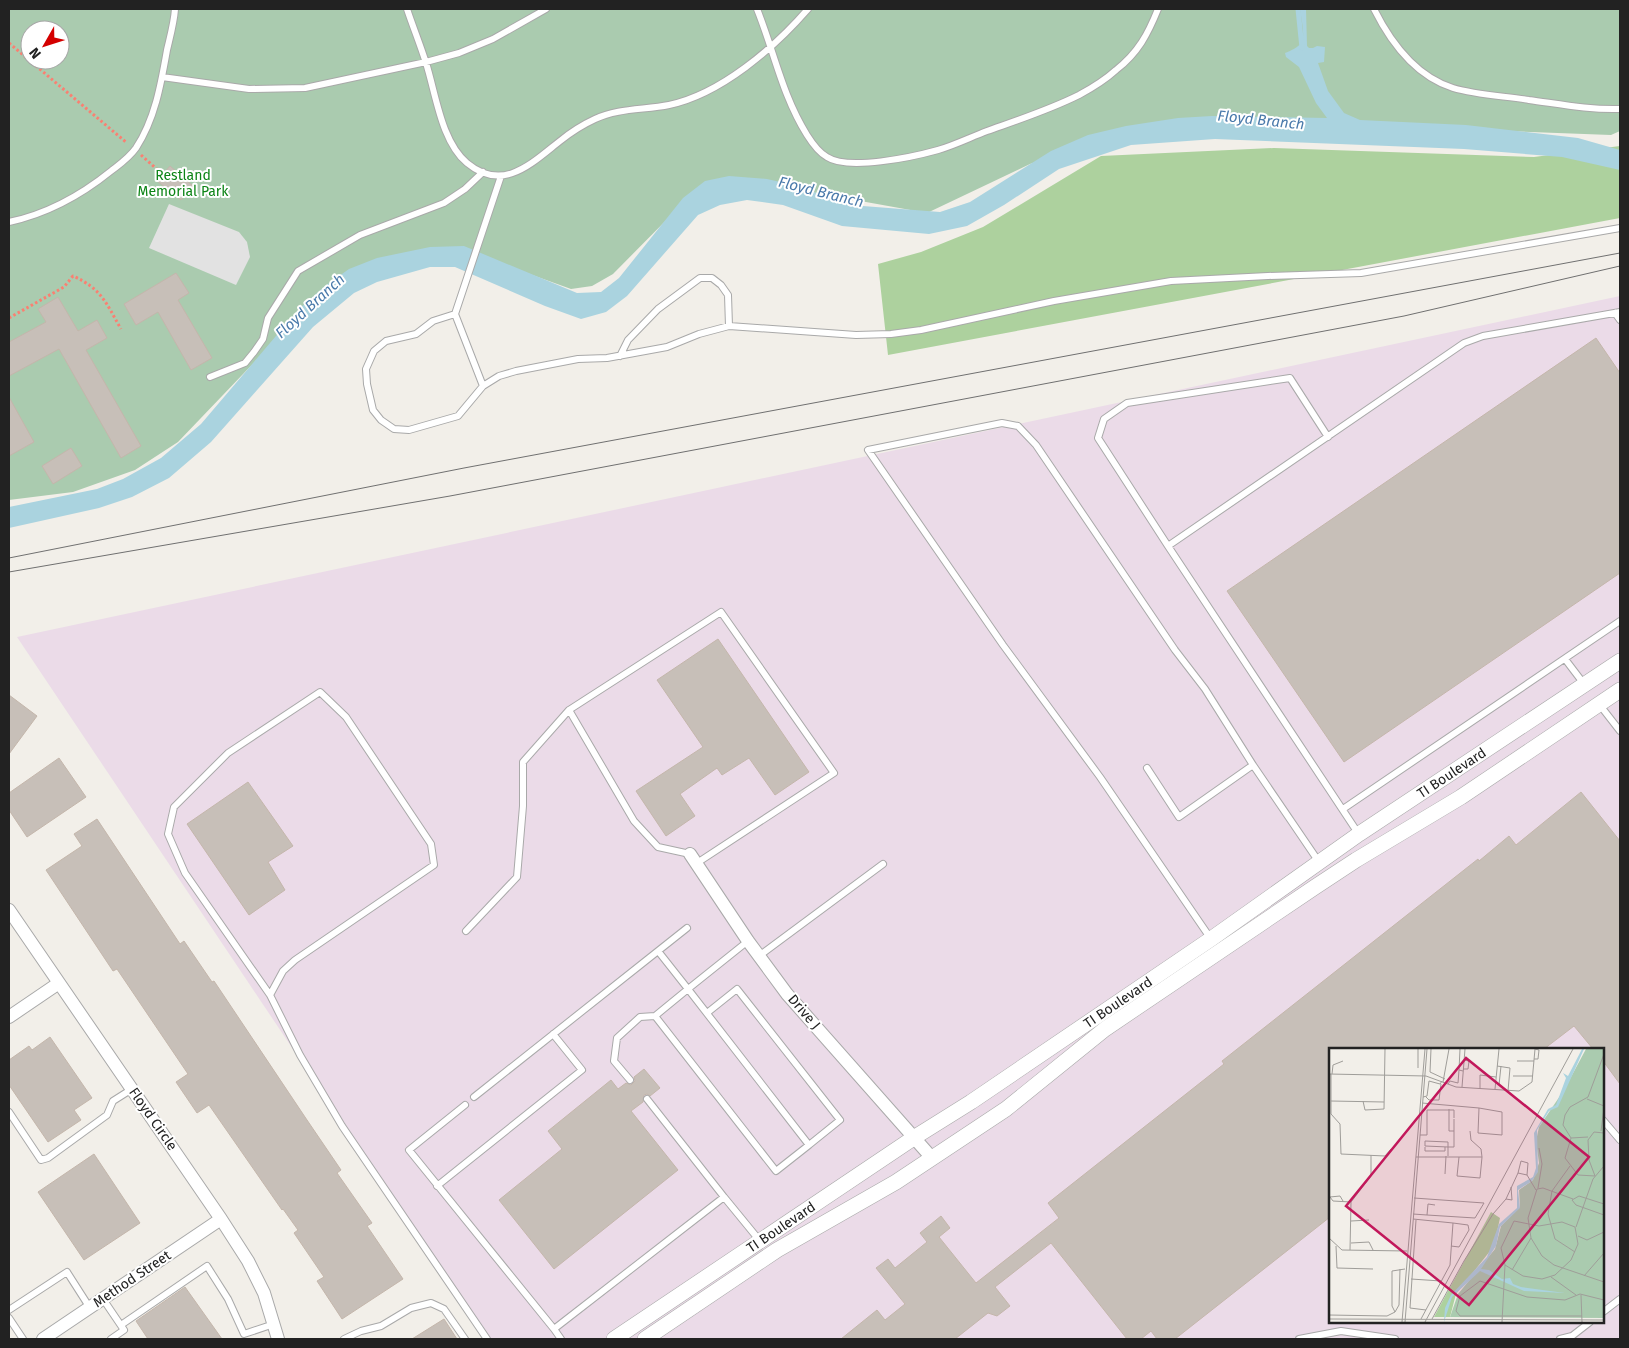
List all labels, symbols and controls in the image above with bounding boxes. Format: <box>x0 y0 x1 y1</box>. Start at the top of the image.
north arrow <box>20 20 70 70</box>
text: N <box>26 44 45 62</box>
water label: Floyd Branch <box>1217 106 1305 134</box>
park label: Restland Memorial Park <box>138 167 229 200</box>
water label: Floyd Branch <box>777 173 865 211</box>
water label: Floyd Branch <box>272 270 348 342</box>
street label: TI Boulevard <box>1414 744 1489 802</box>
street label: TI Boulevard <box>1080 973 1155 1032</box>
street label: Drive J <box>784 991 824 1033</box>
inset map <box>1329 1048 1604 1323</box>
street label: Floyd Circle <box>125 1084 181 1154</box>
street label: TI Boulevard <box>743 1198 819 1256</box>
street label: Method Street <box>90 1246 175 1311</box>

